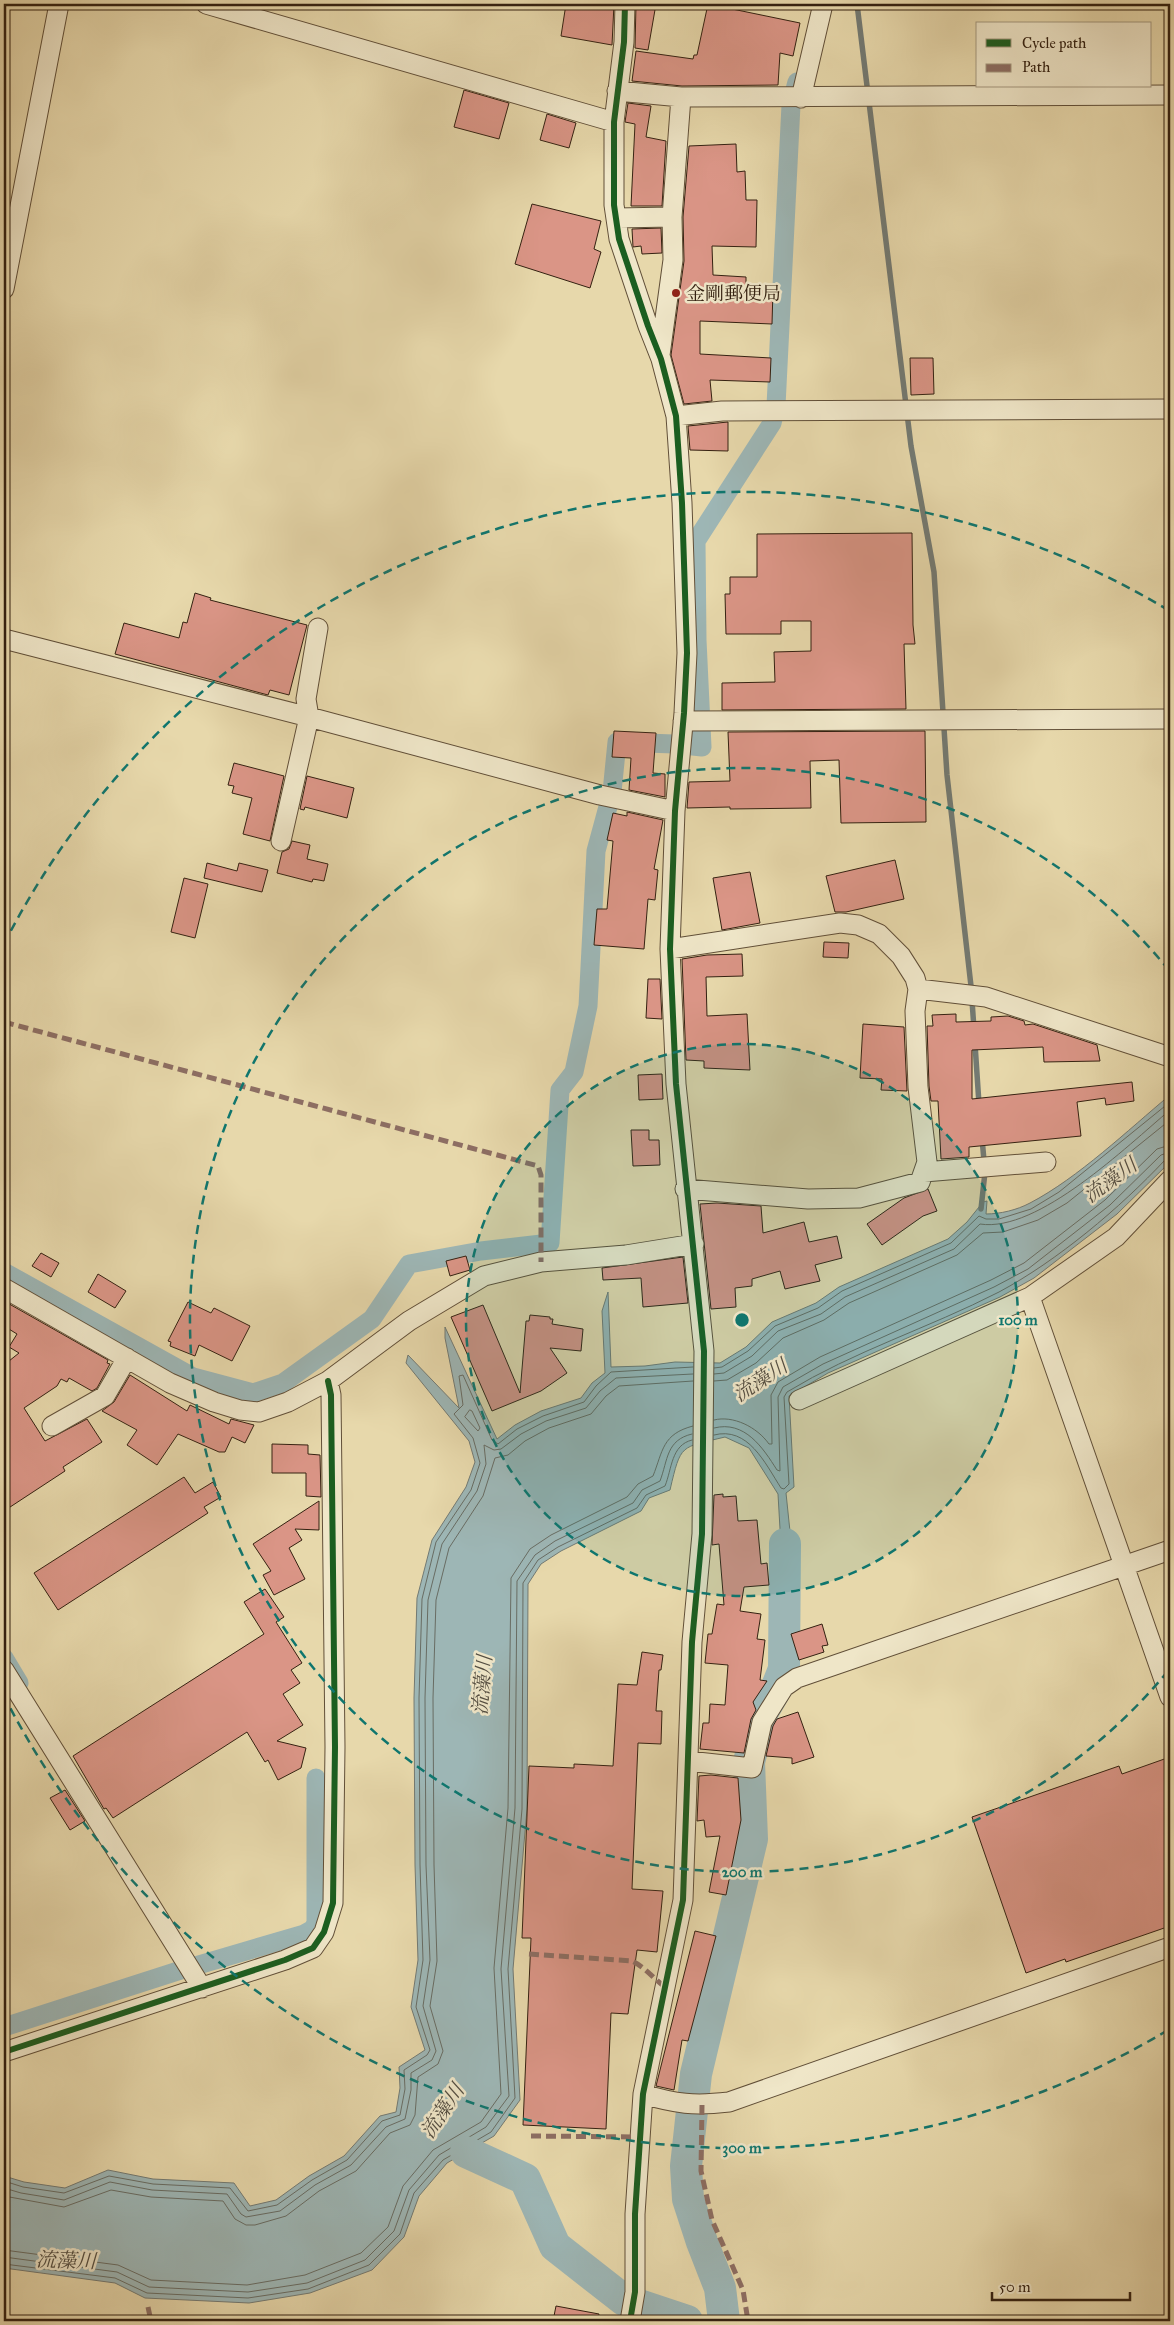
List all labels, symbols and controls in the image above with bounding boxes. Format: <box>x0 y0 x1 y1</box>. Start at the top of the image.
legend <box>976 22 1152 88</box>
text: Cycle path <box>1022 34 1087 52</box>
text: Path <box>1022 58 1051 76</box>
place label: 金剛郵便局 <box>686 282 781 305</box>
marker: 金剛郵便局 <box>670 287 682 299</box>
water label: 流藻川 <box>1079 1151 1143 1207</box>
centre of rings <box>733 1311 751 1329</box>
text: 100 m <box>998 1311 1038 1329</box>
water label: 流藻川 <box>728 1353 793 1406</box>
water label: 流藻川 <box>467 1652 497 1716</box>
text: 200 m <box>722 1863 763 1881</box>
water label: 流藻川 <box>415 2078 470 2143</box>
text: 300 m <box>722 2139 762 2158</box>
water label: 流藻川 <box>36 2247 98 2273</box>
scale bar <box>992 2270 1129 2302</box>
text: 50 m <box>999 2278 1031 2296</box>

